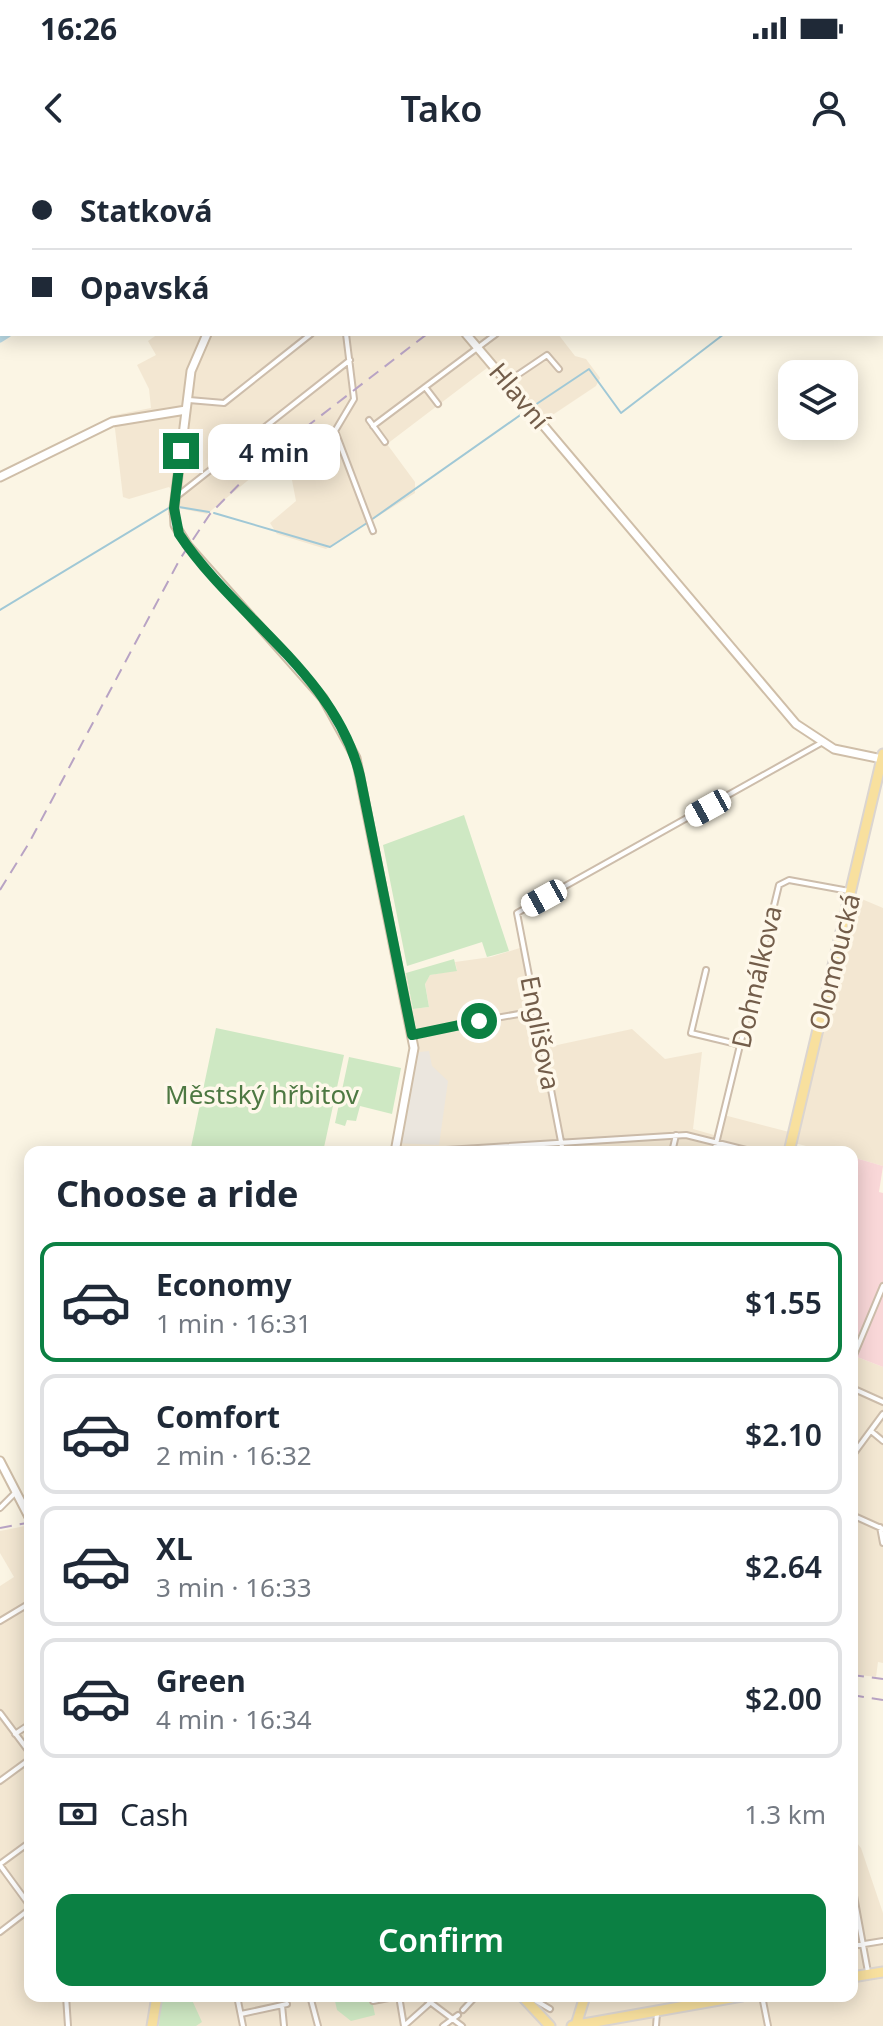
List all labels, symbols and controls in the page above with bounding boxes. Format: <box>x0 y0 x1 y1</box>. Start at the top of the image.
text: 16:26 <box>40 8 117 49</box>
text: Tako <box>400 84 483 133</box>
icon: back <box>32 86 76 130</box>
icon: person <box>807 86 851 130</box>
text: Statková <box>80 190 212 231</box>
text: Opavská <box>80 267 209 308</box>
street label: Hlavní <box>481 354 559 437</box>
map controls <box>778 360 858 440</box>
button: layers <box>778 360 858 440</box>
callout: 4 min <box>209 423 341 479</box>
route end <box>163 433 199 469</box>
text: 4 min <box>239 434 309 470</box>
car <box>681 786 735 830</box>
car <box>517 876 571 920</box>
street label: Olomoucká <box>800 890 868 1034</box>
street label: Dohnálkova <box>722 902 790 1051</box>
street label: Englišova <box>512 973 570 1093</box>
route start <box>461 1003 497 1039</box>
park label: Městský hřbitov <box>165 1076 360 1112</box>
text: Choose a ride <box>56 1169 298 1218</box>
text: Economy <box>156 1264 292 1305</box>
icon: car <box>60 1266 132 1338</box>
text: $1.55 <box>745 1282 822 1323</box>
text: 1 min · 16:31 <box>156 1305 312 1341</box>
text: Comfort <box>156 1396 280 1437</box>
icon: car <box>60 1398 132 1470</box>
text: $2.10 <box>745 1414 822 1455</box>
text: 2 min · 16:32 <box>156 1437 312 1473</box>
text: XL <box>156 1528 193 1569</box>
icon: car <box>60 1530 132 1602</box>
text: $2.64 <box>745 1546 822 1587</box>
text: 3 min · 16:33 <box>156 1569 312 1605</box>
text: Green <box>156 1660 246 1701</box>
icon: car <box>60 1662 132 1734</box>
text: $2.00 <box>745 1678 822 1719</box>
text: 4 min · 16:34 <box>156 1701 312 1737</box>
icon: cash <box>56 1792 100 1836</box>
text: Cash <box>120 1794 189 1835</box>
text: 1.3 km <box>744 1796 826 1832</box>
button: Confirm <box>56 1894 826 1986</box>

